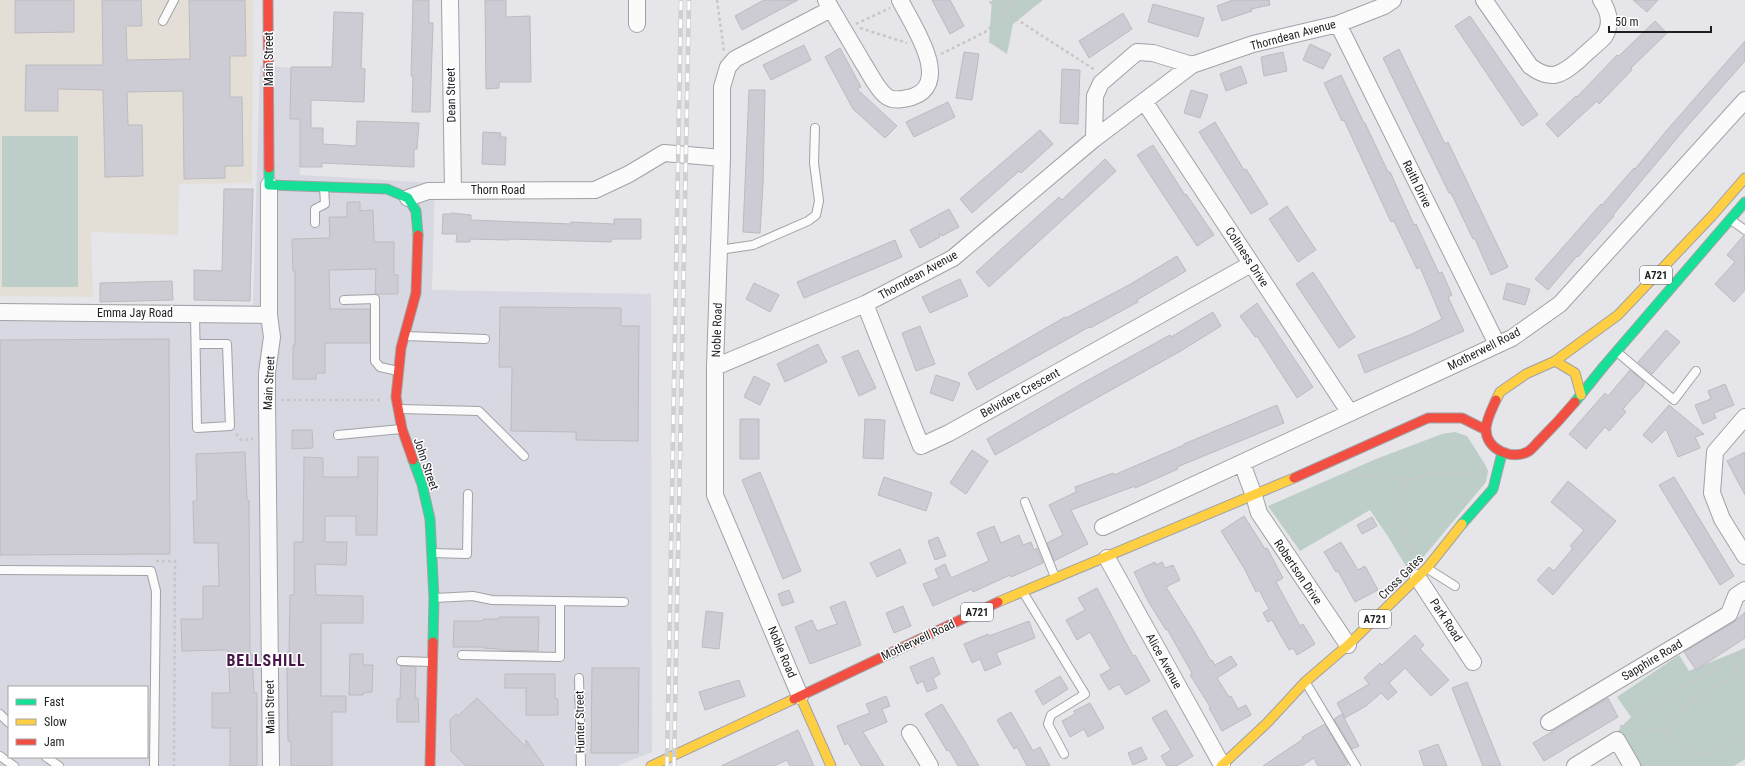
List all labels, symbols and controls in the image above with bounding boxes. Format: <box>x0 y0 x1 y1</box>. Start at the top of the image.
scale bar <box>1609 8 1711 34</box>
text: 50 m <box>1615 15 1639 29</box>
street label: Thorndean Avenue <box>1249 17 1338 53</box>
street label: Main Street <box>262 31 276 86</box>
street label: Dean Street <box>444 67 458 123</box>
street label: Raith Drive <box>1400 158 1435 210</box>
street label: Thorn Road <box>471 183 525 197</box>
street label: Coltness Drive <box>1223 225 1272 290</box>
street label: Thorndean Avenue <box>876 247 960 302</box>
road number: A721 <box>1640 266 1672 284</box>
street label: Noble Road <box>709 302 725 358</box>
street label: Emma Jay Road <box>97 306 173 320</box>
street label: Motherwell Road <box>1445 325 1523 373</box>
street label: Main Street <box>261 355 277 410</box>
street label: Belvidere Crescent <box>978 365 1062 421</box>
street label: John Street <box>411 436 442 492</box>
street label: Robertson Drive <box>1271 537 1325 607</box>
street label: Cross Gates <box>1376 552 1426 602</box>
street label: Park Road <box>1427 596 1465 644</box>
road number: A721 <box>961 603 993 621</box>
road number: A721 <box>1359 610 1391 628</box>
street label: Motherwell Road <box>879 617 957 663</box>
street label: Noble Road <box>765 624 799 680</box>
street label: Alice Avenue <box>1143 631 1185 691</box>
street label: Sapphire Road <box>1619 636 1685 684</box>
district label: BELLSHILL <box>226 651 306 670</box>
street label: Main Street <box>263 679 277 734</box>
legend <box>8 686 148 758</box>
street label: Hunter Street <box>572 690 588 754</box>
text: Fast <box>44 695 65 709</box>
text: Slow <box>44 715 67 729</box>
text: Jam <box>44 735 65 749</box>

